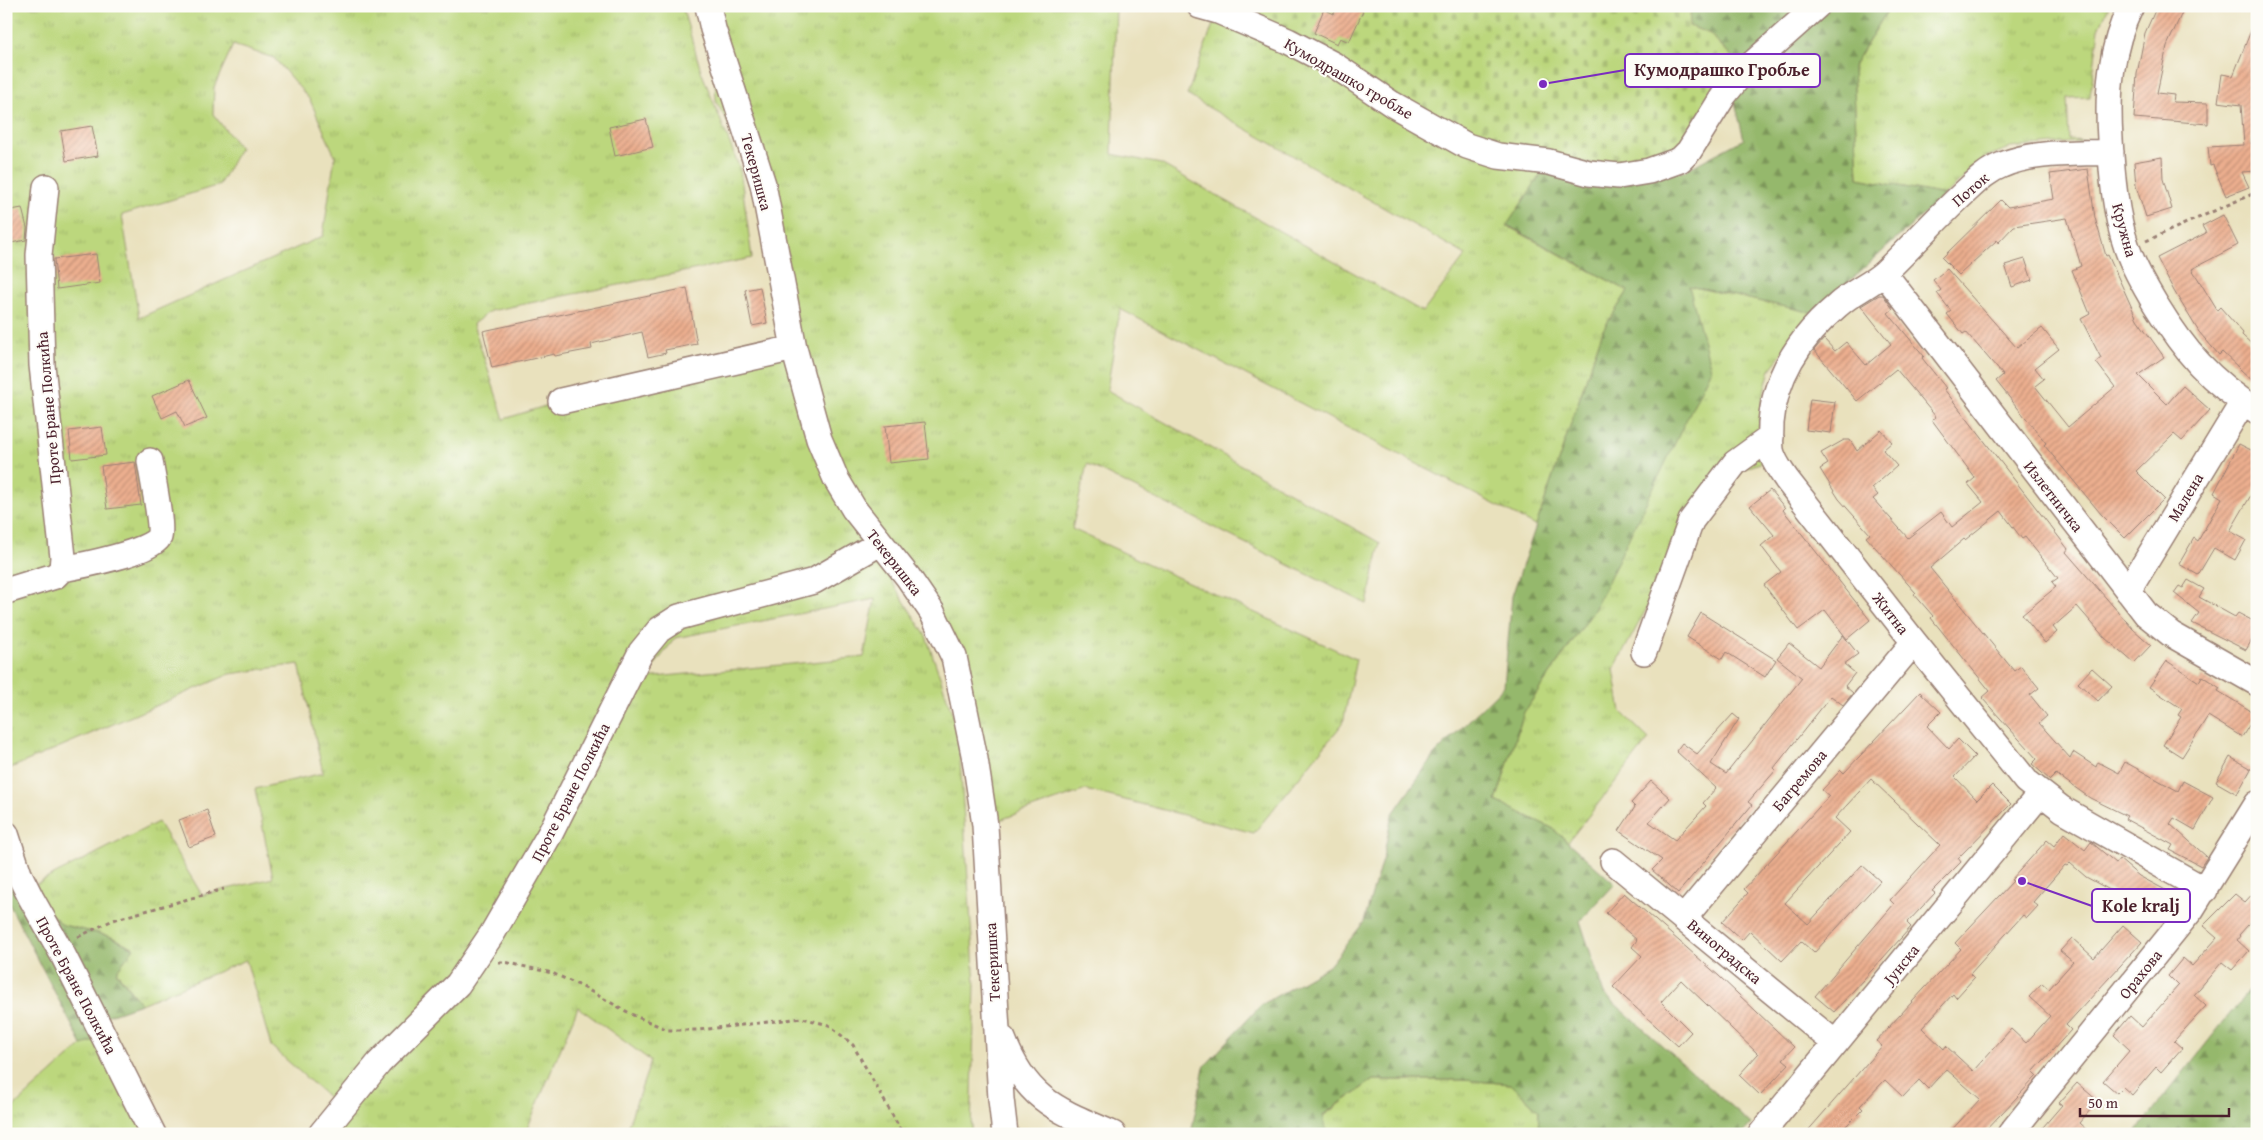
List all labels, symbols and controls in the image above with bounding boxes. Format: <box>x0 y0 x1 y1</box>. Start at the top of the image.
street label: Кумодрашко гробље <box>1280 31 1418 125</box>
callout: Кумодрашко Гробље <box>1625 54 1820 87</box>
text: Кумодрашко Гробље <box>1634 56 1810 83</box>
street label: Текеришка <box>735 131 779 213</box>
street label: Поток <box>1946 166 1994 212</box>
street label: Кружна <box>2106 200 2144 260</box>
street label: Проте Бране Полкића <box>29 330 67 485</box>
street label: Излетничка <box>2018 455 2090 537</box>
street label: Малена <box>2161 468 2209 526</box>
street label: Текеришка <box>861 524 929 601</box>
street label: Житна <box>1866 586 1916 640</box>
street label: Проте Бране Полкића <box>525 718 616 866</box>
street label: Багремова <box>1766 743 1832 816</box>
callout: Kole kralj <box>2092 889 2190 922</box>
text: Kole kralj <box>2102 892 2180 919</box>
street label: Проте Бране Полкића <box>30 912 124 1059</box>
street label: Виноградска <box>1682 913 1768 990</box>
street label: Текеришка <box>978 922 1006 1002</box>
street label: Јунска <box>1876 938 1925 991</box>
street label: Орахова <box>2113 944 2168 1004</box>
scale bar <box>2080 1085 2229 1117</box>
text: 50 m <box>2088 1092 2119 1113</box>

